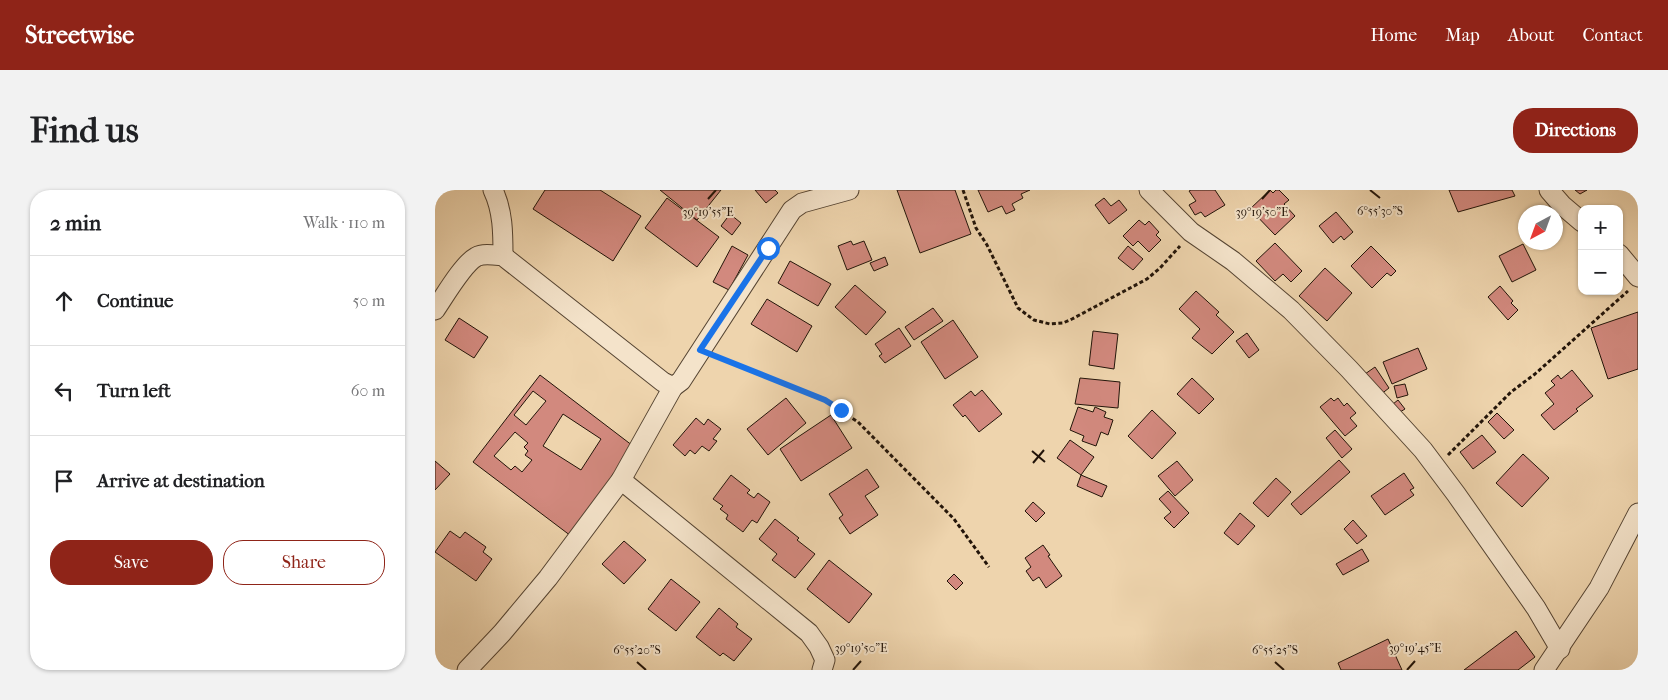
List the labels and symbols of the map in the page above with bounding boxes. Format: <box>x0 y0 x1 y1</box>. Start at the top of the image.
text: 6°55'30"S <box>1357 204 1403 218</box>
text: 39°19'55"E <box>682 205 734 219</box>
text: 39°19'50"E <box>1236 205 1288 219</box>
north arrow <box>1518 205 1563 250</box>
route start <box>757 237 780 260</box>
route end <box>830 399 853 422</box>
text: 39°19'50"E <box>835 641 887 655</box>
text: 39°19'45"E <box>1389 641 1441 655</box>
text: 6°55'20"S <box>613 643 661 657</box>
text: 6°55'25"S <box>1252 643 1298 657</box>

